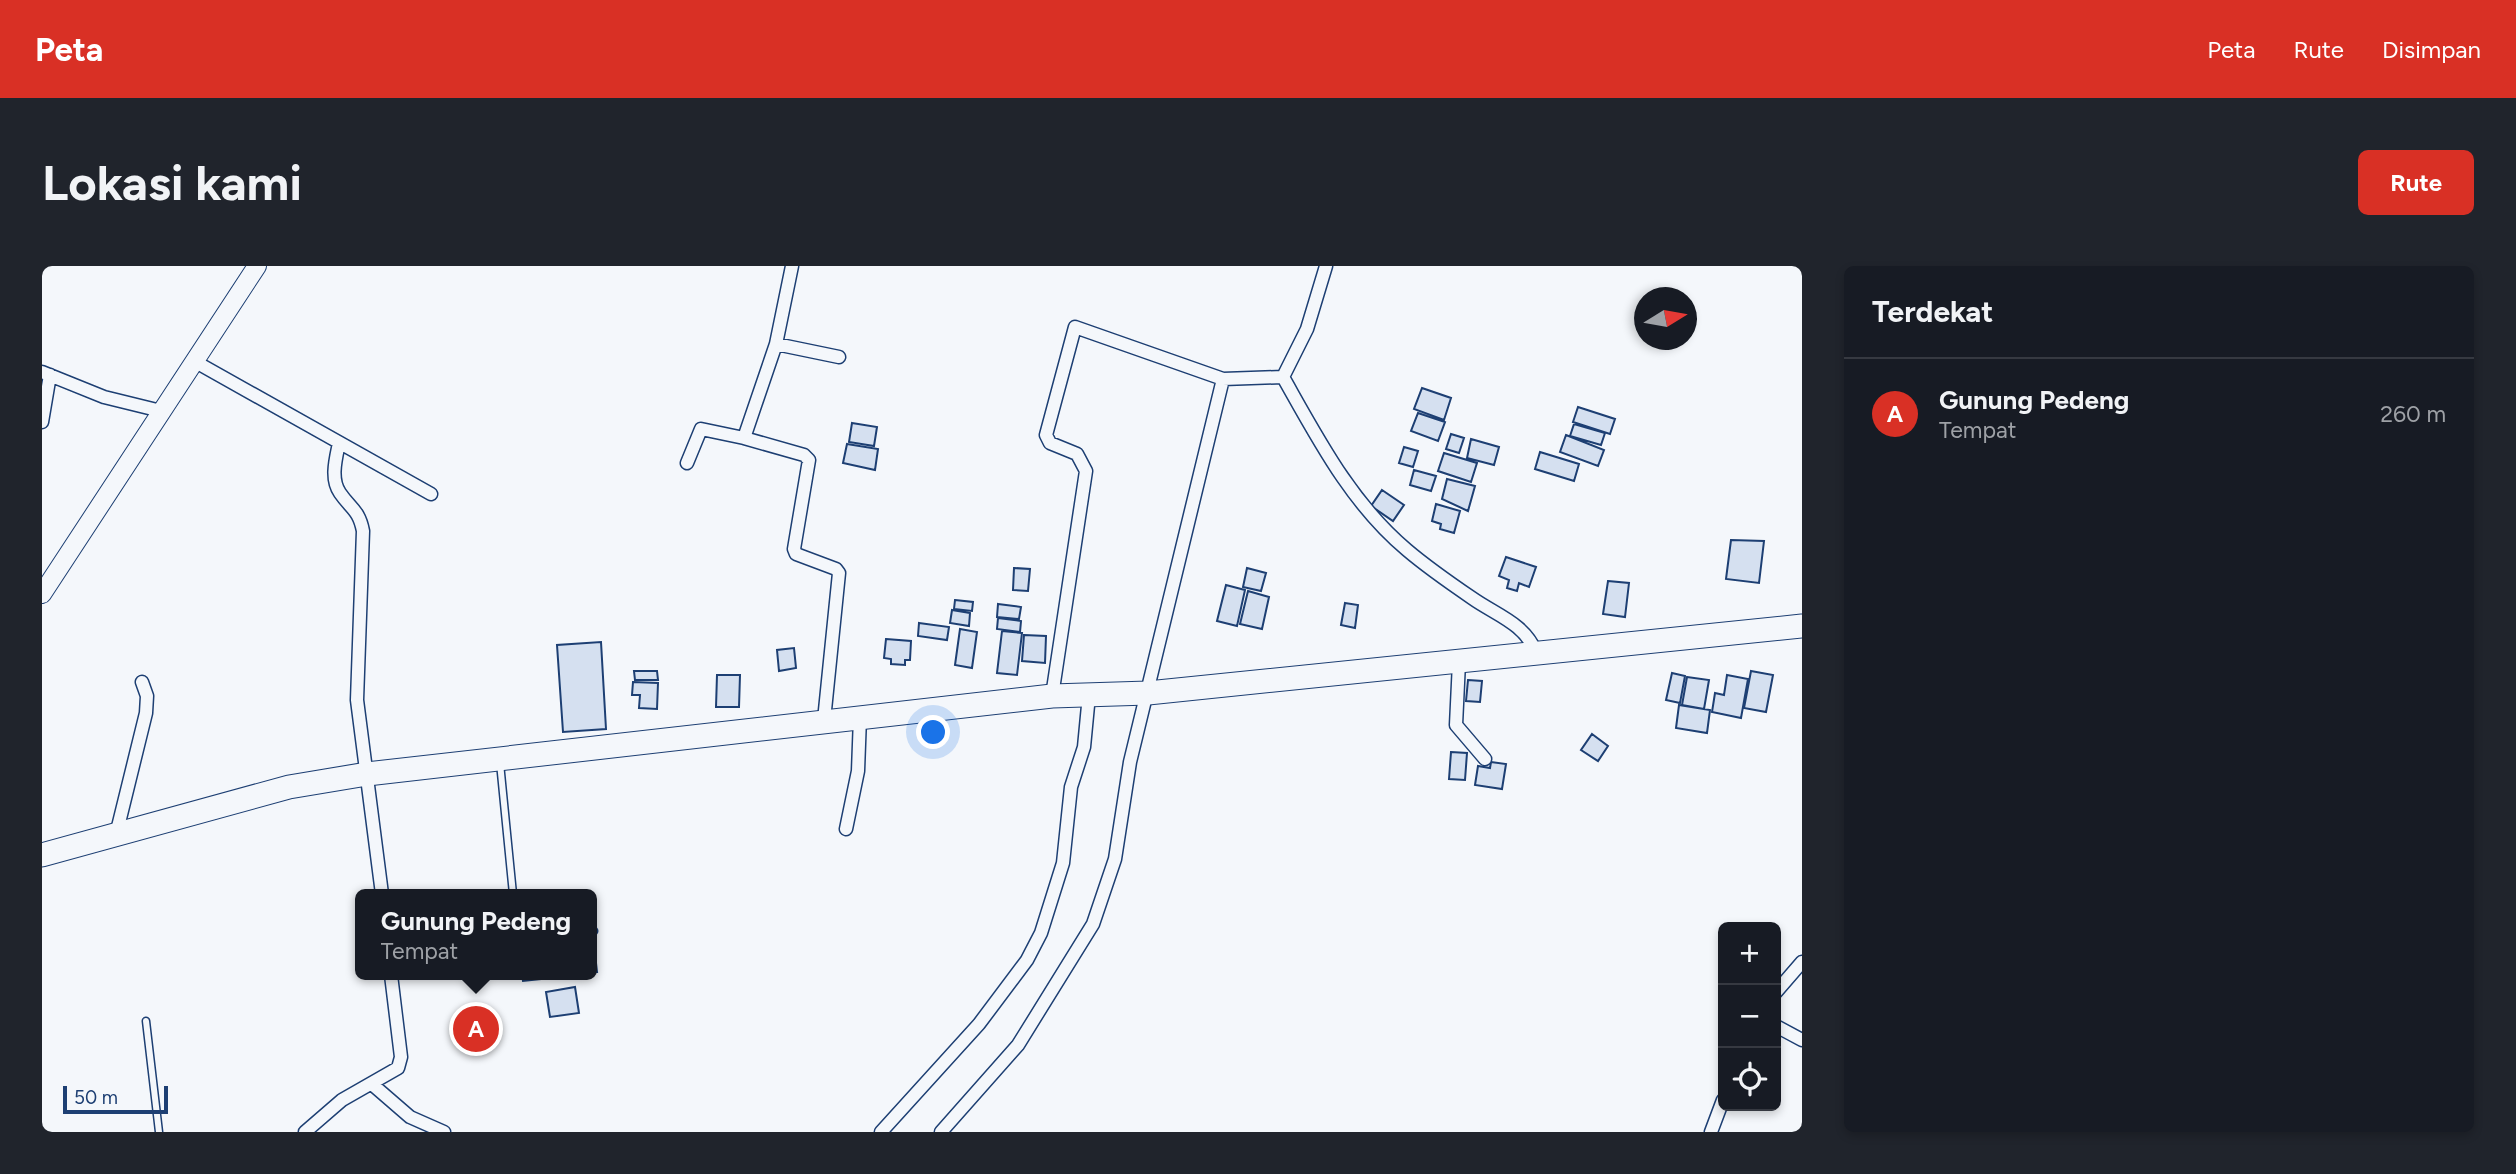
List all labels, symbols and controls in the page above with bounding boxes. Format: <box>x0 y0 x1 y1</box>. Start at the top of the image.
text: Peta <box>35 30 103 69</box>
text: Peta <box>2207 35 2255 64</box>
text: Rute <box>2293 35 2344 64</box>
text: Disimpan <box>2382 35 2481 64</box>
button: Rute <box>2358 150 2474 215</box>
text: Lokasi kami <box>42 153 302 212</box>
north arrow <box>1634 287 1697 350</box>
text: Terdekat <box>1872 293 1993 330</box>
text: Gunung Pedeng <box>1939 384 2129 416</box>
text: A <box>1887 400 1903 428</box>
text: 260 m <box>2380 400 2446 428</box>
text: Tempat <box>1939 416 2016 444</box>
your location <box>916 715 950 749</box>
popup <box>355 889 597 980</box>
text: Gunung Pedeng <box>381 905 571 937</box>
map controls <box>1718 922 1781 1111</box>
button: + <box>1718 922 1781 985</box>
text: Tempat <box>381 937 458 965</box>
button: − <box>1718 985 1781 1048</box>
pin: A <box>453 1003 499 1055</box>
button: locate <box>1718 1048 1781 1111</box>
scale bar <box>63 1083 168 1115</box>
text: 50 m <box>74 1086 118 1109</box>

